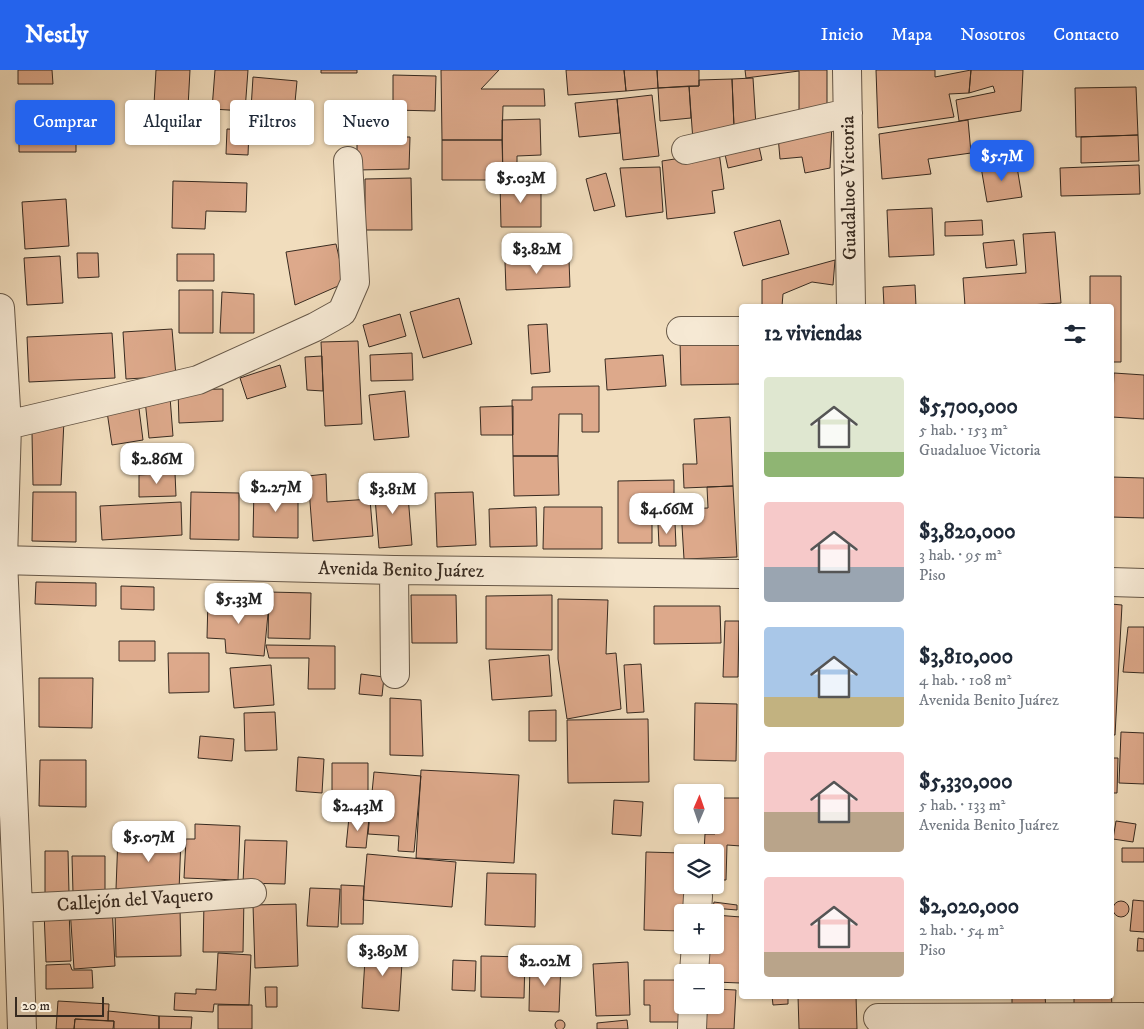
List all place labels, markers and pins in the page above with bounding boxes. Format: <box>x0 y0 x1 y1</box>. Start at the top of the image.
pin: $5.7M <box>967 140 1037 182</box>
pin: $5.03M <box>480 162 562 204</box>
pin: $3.82M <box>496 232 578 275</box>
pin: $2.86M <box>116 442 198 485</box>
pin: $2.27M <box>235 470 317 513</box>
pin: $3.81M <box>352 472 434 515</box>
pin: $4.66M <box>626 492 708 535</box>
pin: $5.33M <box>198 582 280 625</box>
pin: $2.43M <box>317 790 399 832</box>
pin: $5.07M <box>108 820 190 863</box>
pin: $3.89M <box>342 934 424 977</box>
pin: $2.02M <box>504 944 586 987</box>

